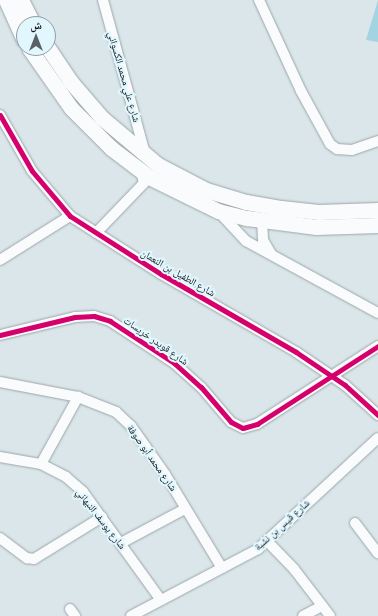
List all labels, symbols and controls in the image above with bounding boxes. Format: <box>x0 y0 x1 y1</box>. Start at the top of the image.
north arrow <box>16 16 56 56</box>
text: ش <box>30 17 42 32</box>
street label: شارع علي محمد الكسواني <box>105 30 143 124</box>
street label: شارع الطفيل بن النعمان <box>139 247 217 299</box>
street label: شارع قويدر خريسات <box>122 314 190 368</box>
street label: شارع محمد أبو صوفة <box>125 423 179 493</box>
street label: شارع يوسف النبهاني <box>74 486 128 552</box>
street label: شارع قيس بن نشبة <box>252 497 312 553</box>

